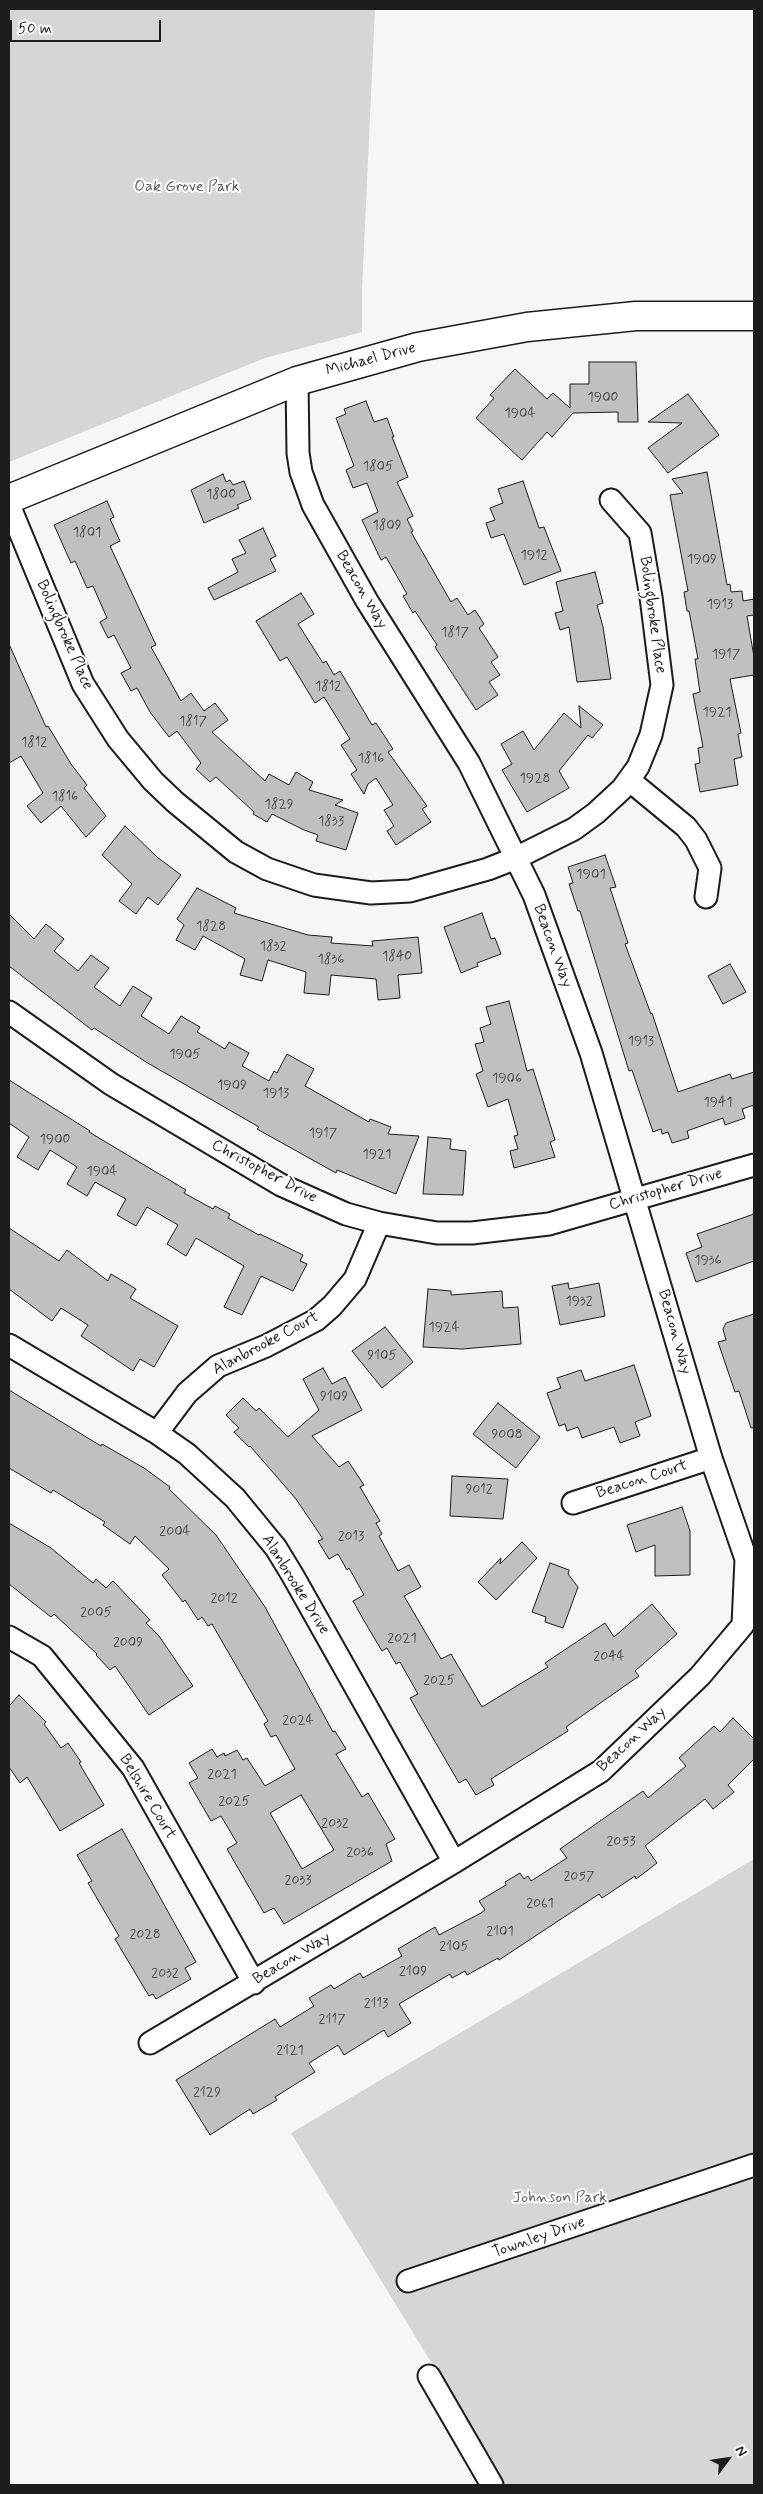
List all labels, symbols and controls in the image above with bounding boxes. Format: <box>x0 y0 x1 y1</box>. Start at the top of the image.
scale bar <box>12 10 164 42</box>
text: 50 m <box>18 19 52 39</box>
park label: Oak Grove Park <box>134 178 240 198</box>
street label: Michael Drive <box>324 339 418 381</box>
house number: 1900 <box>588 390 618 406</box>
house number: 1904 <box>504 406 536 422</box>
house number: 1805 <box>363 459 393 475</box>
house number: 1800 <box>206 487 236 503</box>
house number: 1809 <box>372 518 402 534</box>
house number: 1801 <box>73 525 101 541</box>
street label: Beacon Way <box>331 547 391 633</box>
house number: 1912 <box>521 548 547 564</box>
house number: 1909 <box>687 552 717 568</box>
street label: Bolingbroke Place <box>634 555 670 675</box>
street label: Bolingbroke Place <box>31 577 97 693</box>
house number: 1913 <box>707 597 733 613</box>
house number: 1817 <box>441 625 469 641</box>
house number: 1917 <box>712 647 740 663</box>
house number: 1812 <box>315 679 341 695</box>
house number: 1921 <box>702 705 732 721</box>
house number: 1817 <box>179 714 207 730</box>
house number: 1812 <box>21 735 47 751</box>
house number: 1816 <box>358 751 384 767</box>
house number: 1928 <box>520 771 550 787</box>
house number: 1816 <box>52 789 78 805</box>
house number: 1829 <box>264 797 294 813</box>
house number: 1833 <box>318 814 344 830</box>
house number: 1901 <box>576 867 606 883</box>
street label: Beacon Way <box>528 902 576 990</box>
house number: 1828 <box>196 919 226 935</box>
house number: 1832 <box>260 939 286 955</box>
house number: 1840 <box>382 949 412 965</box>
house number: 1836 <box>318 952 344 968</box>
house number: 1913 <box>628 1034 654 1050</box>
house number: 1905 <box>169 1047 201 1063</box>
house number: 1906 <box>492 1071 522 1087</box>
house number: 1909 <box>217 1078 247 1094</box>
house number: 1913 <box>263 1086 289 1102</box>
house number: 1941 <box>703 1095 733 1111</box>
house number: 1917 <box>309 1126 337 1142</box>
house number: 1900 <box>40 1132 70 1148</box>
street label: Christopher Drive <box>208 1136 320 1208</box>
house number: 1921 <box>362 1147 392 1163</box>
house number: 1904 <box>86 1164 118 1180</box>
street label: Christopher Drive <box>607 1165 725 1215</box>
house number: 1936 <box>694 1253 722 1269</box>
street label: Beacon Way <box>653 1287 695 1377</box>
house number: 1932 <box>565 1294 593 1310</box>
street label: Alanbrooke Court <box>210 1308 322 1380</box>
house number: 1924 <box>428 1320 460 1336</box>
house number: 9105 <box>367 1348 397 1364</box>
house number: 9109 <box>320 1389 348 1405</box>
house number: 9008 <box>491 1427 523 1443</box>
street label: Beacon Court <box>594 1456 690 1504</box>
house number: 9012 <box>465 1482 493 1498</box>
house number: 2004 <box>159 1524 191 1540</box>
house number: 2013 <box>338 1529 364 1545</box>
street label: Alanbrooke Drive <box>257 1531 333 1639</box>
house number: 2012 <box>210 1591 238 1607</box>
house number: 2005 <box>80 1605 112 1621</box>
house number: 2021 <box>387 1631 417 1647</box>
house number: 2009 <box>113 1635 143 1651</box>
house number: 2044 <box>593 1649 625 1665</box>
house number: 2025 <box>423 1673 455 1689</box>
street label: Beacon Way <box>594 1703 670 1777</box>
house number: 2024 <box>282 1713 314 1729</box>
street label: Belshire Court <box>114 1751 180 1843</box>
house number: 2021 <box>207 1767 237 1783</box>
house number: 2025 <box>218 1794 250 1810</box>
house number: 2032 <box>321 1816 349 1832</box>
house number: 2053 <box>607 1834 635 1850</box>
house number: 2036 <box>346 1845 374 1861</box>
house number: 2057 <box>563 1869 595 1885</box>
house number: 2033 <box>285 1873 311 1889</box>
house number: 2061 <box>526 1896 554 1912</box>
house number: 2101 <box>486 1924 514 1940</box>
house number: 2028 <box>129 1927 161 1943</box>
street label: Beacon Way <box>250 1928 334 1990</box>
house number: 2105 <box>439 1939 469 1955</box>
house number: 2109 <box>399 1964 427 1980</box>
house number: 2032 <box>151 1966 179 1982</box>
house number: 2113 <box>364 1996 388 2012</box>
house number: 2117 <box>319 2012 345 2028</box>
house number: 2121 <box>276 2043 304 2059</box>
house number: 2129 <box>193 2085 221 2101</box>
park label: Johnson Park <box>513 2189 607 2209</box>
street label: Townley Drive <box>490 2213 588 2263</box>
north arrow <box>703 2434 753 2484</box>
text: N <box>731 2443 751 2460</box>

